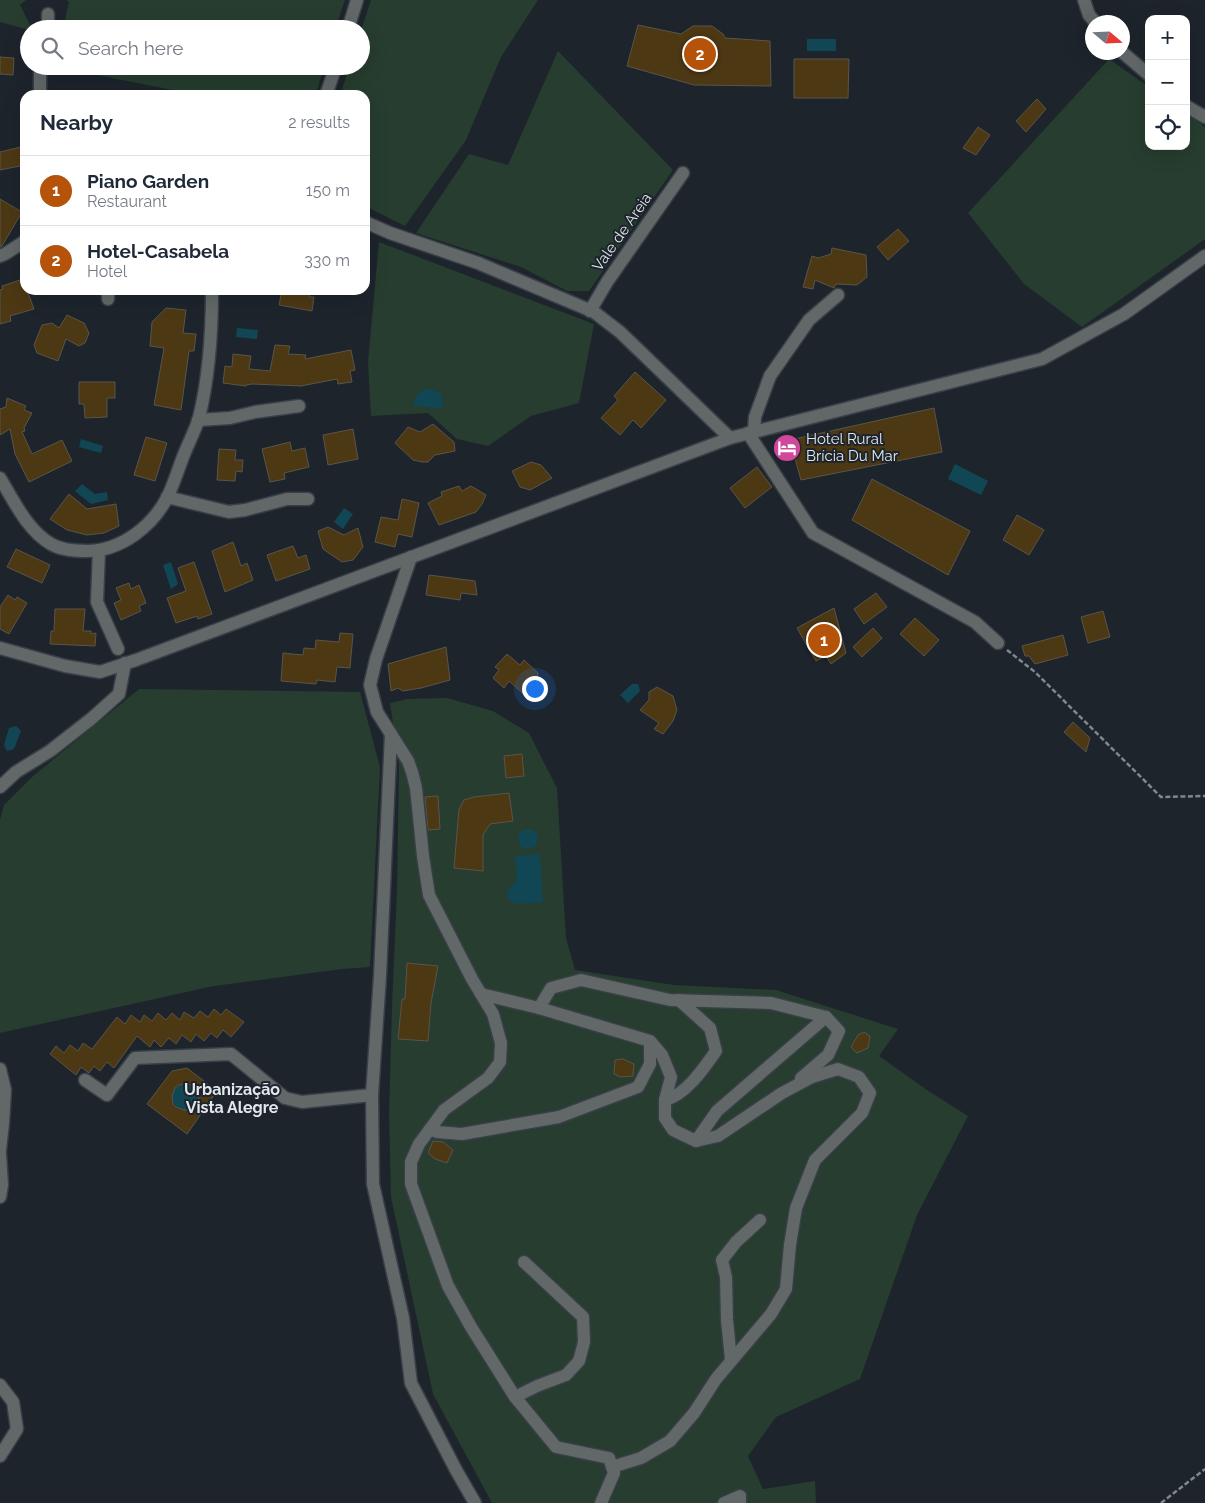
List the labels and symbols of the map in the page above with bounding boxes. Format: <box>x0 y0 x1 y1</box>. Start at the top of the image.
north arrow <box>1085 15 1130 60</box>
pin: 2 <box>684 35 716 73</box>
street label: Vale de Areia <box>588 189 656 275</box>
place label: Hotel Rural Brícia Du Mar <box>806 430 899 465</box>
hotel icon: Hotel Rural Brícia Du Mar <box>772 433 802 463</box>
pin: 1 <box>808 621 840 659</box>
your location <box>522 676 548 702</box>
district label: Urbanização Vista Alegre <box>184 1080 280 1117</box>

